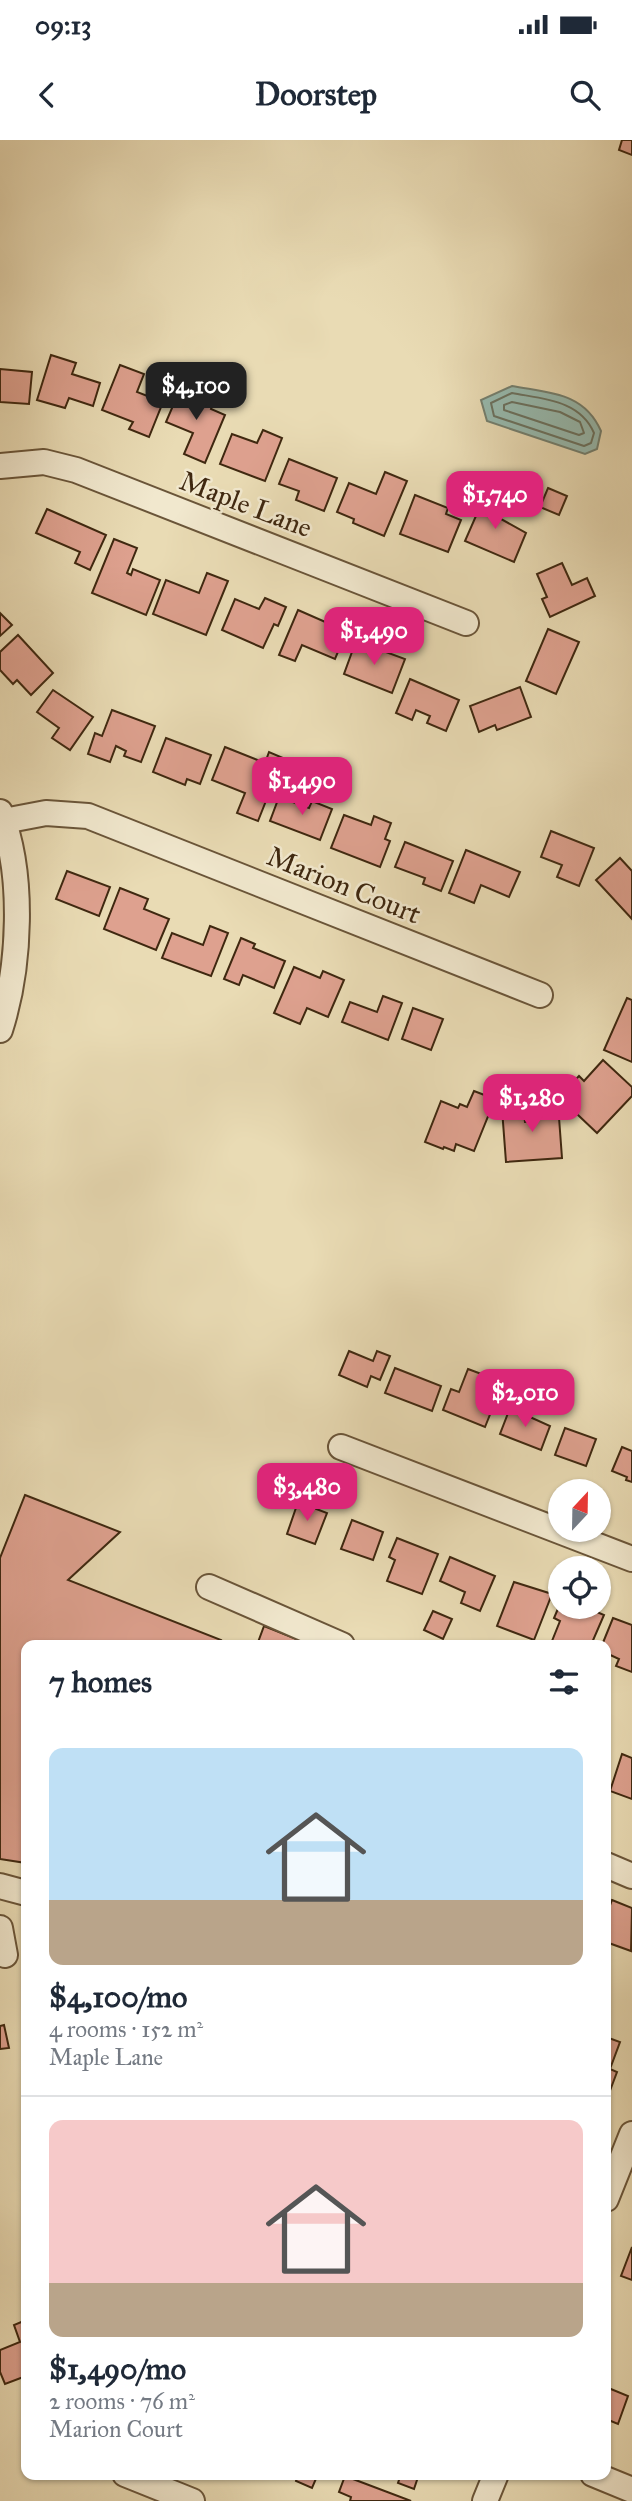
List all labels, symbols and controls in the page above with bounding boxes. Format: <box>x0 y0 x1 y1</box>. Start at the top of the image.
text: 09:13 <box>35 9 91 41</box>
text: Doorstep <box>255 75 377 114</box>
icon: back <box>28 76 66 114</box>
icon: search <box>566 76 604 114</box>
pin: $4,100 <box>139 362 253 422</box>
text: $4,100 <box>162 371 230 399</box>
street label: Maple Lane <box>175 463 317 545</box>
pin: $1,740 <box>438 472 552 531</box>
text: $1,740 <box>462 480 528 508</box>
pin: $1,490 <box>317 608 431 667</box>
text: $1,490 <box>340 616 408 644</box>
pin: $1,490 <box>245 758 359 817</box>
text: $1,490 <box>268 766 336 794</box>
street label: Marion Court <box>262 838 426 932</box>
pin: $1,280 <box>475 1074 589 1134</box>
text: $1,280 <box>499 1083 565 1111</box>
pin: $2,010 <box>468 1370 582 1429</box>
text: $2,010 <box>491 1378 559 1406</box>
pin: $3,480 <box>250 1464 364 1523</box>
text: $3,480 <box>273 1472 341 1500</box>
north arrow <box>548 1479 611 1542</box>
map controls <box>548 1479 611 1619</box>
button: locate <box>548 1556 611 1619</box>
icon: filters <box>545 1663 583 1701</box>
text: 7 homes <box>49 1664 152 1700</box>
icon: home <box>253 1794 379 1920</box>
text: $4,100/mo <box>49 1979 187 2015</box>
text: 4 rooms · 152 m² <box>49 2015 203 2043</box>
text: Maple Lane <box>49 2043 163 2071</box>
icon: home <box>253 2166 379 2292</box>
text: $1,490/mo <box>49 2351 186 2387</box>
text: 2 rooms · 76 m² <box>49 2387 195 2415</box>
text: Marion Court <box>49 2415 183 2443</box>

